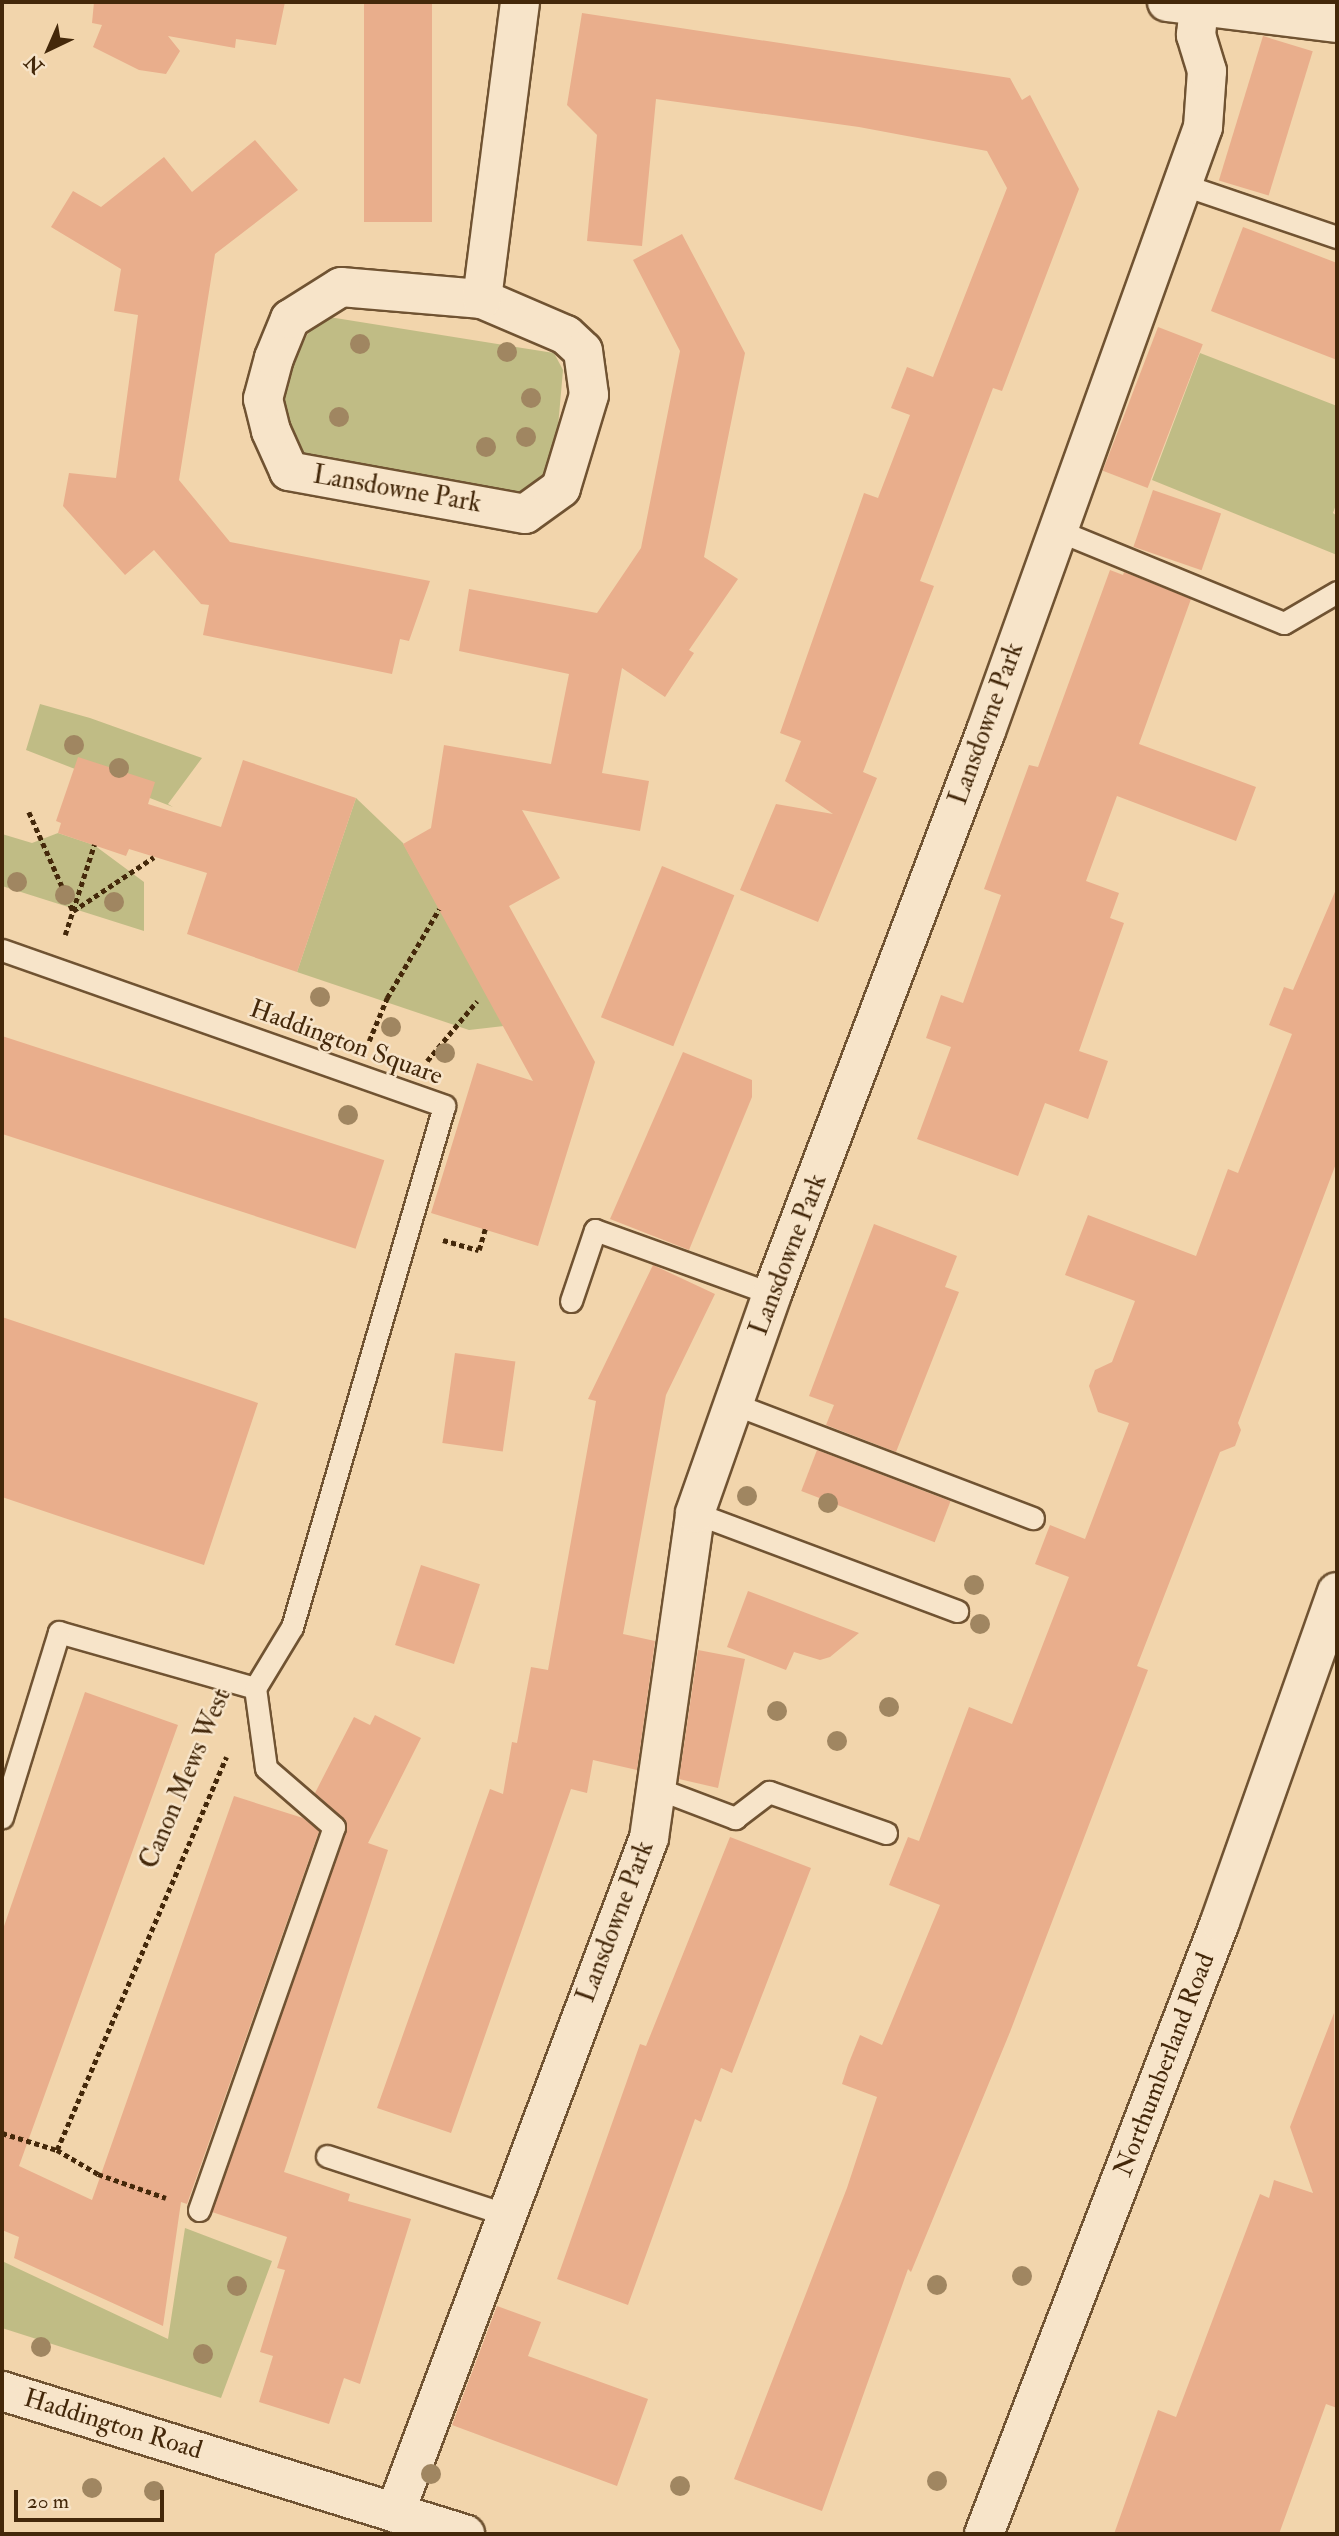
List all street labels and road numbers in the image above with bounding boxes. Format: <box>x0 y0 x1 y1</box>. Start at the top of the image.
street label: Lansdowne Park <box>311 460 483 520</box>
street label: Lansdowne Park <box>943 639 1031 809</box>
street label: Haddington Square <box>245 994 447 1092</box>
street label: Lansdowne Park <box>744 1170 834 1340</box>
street label: Canon Mews West <box>134 1684 238 1874</box>
street label: Lansdowne Park <box>571 1837 661 2007</box>
street label: Northumberland Road <box>1108 1949 1222 2181</box>
street label: Haddington Road <box>20 2383 206 2467</box>

